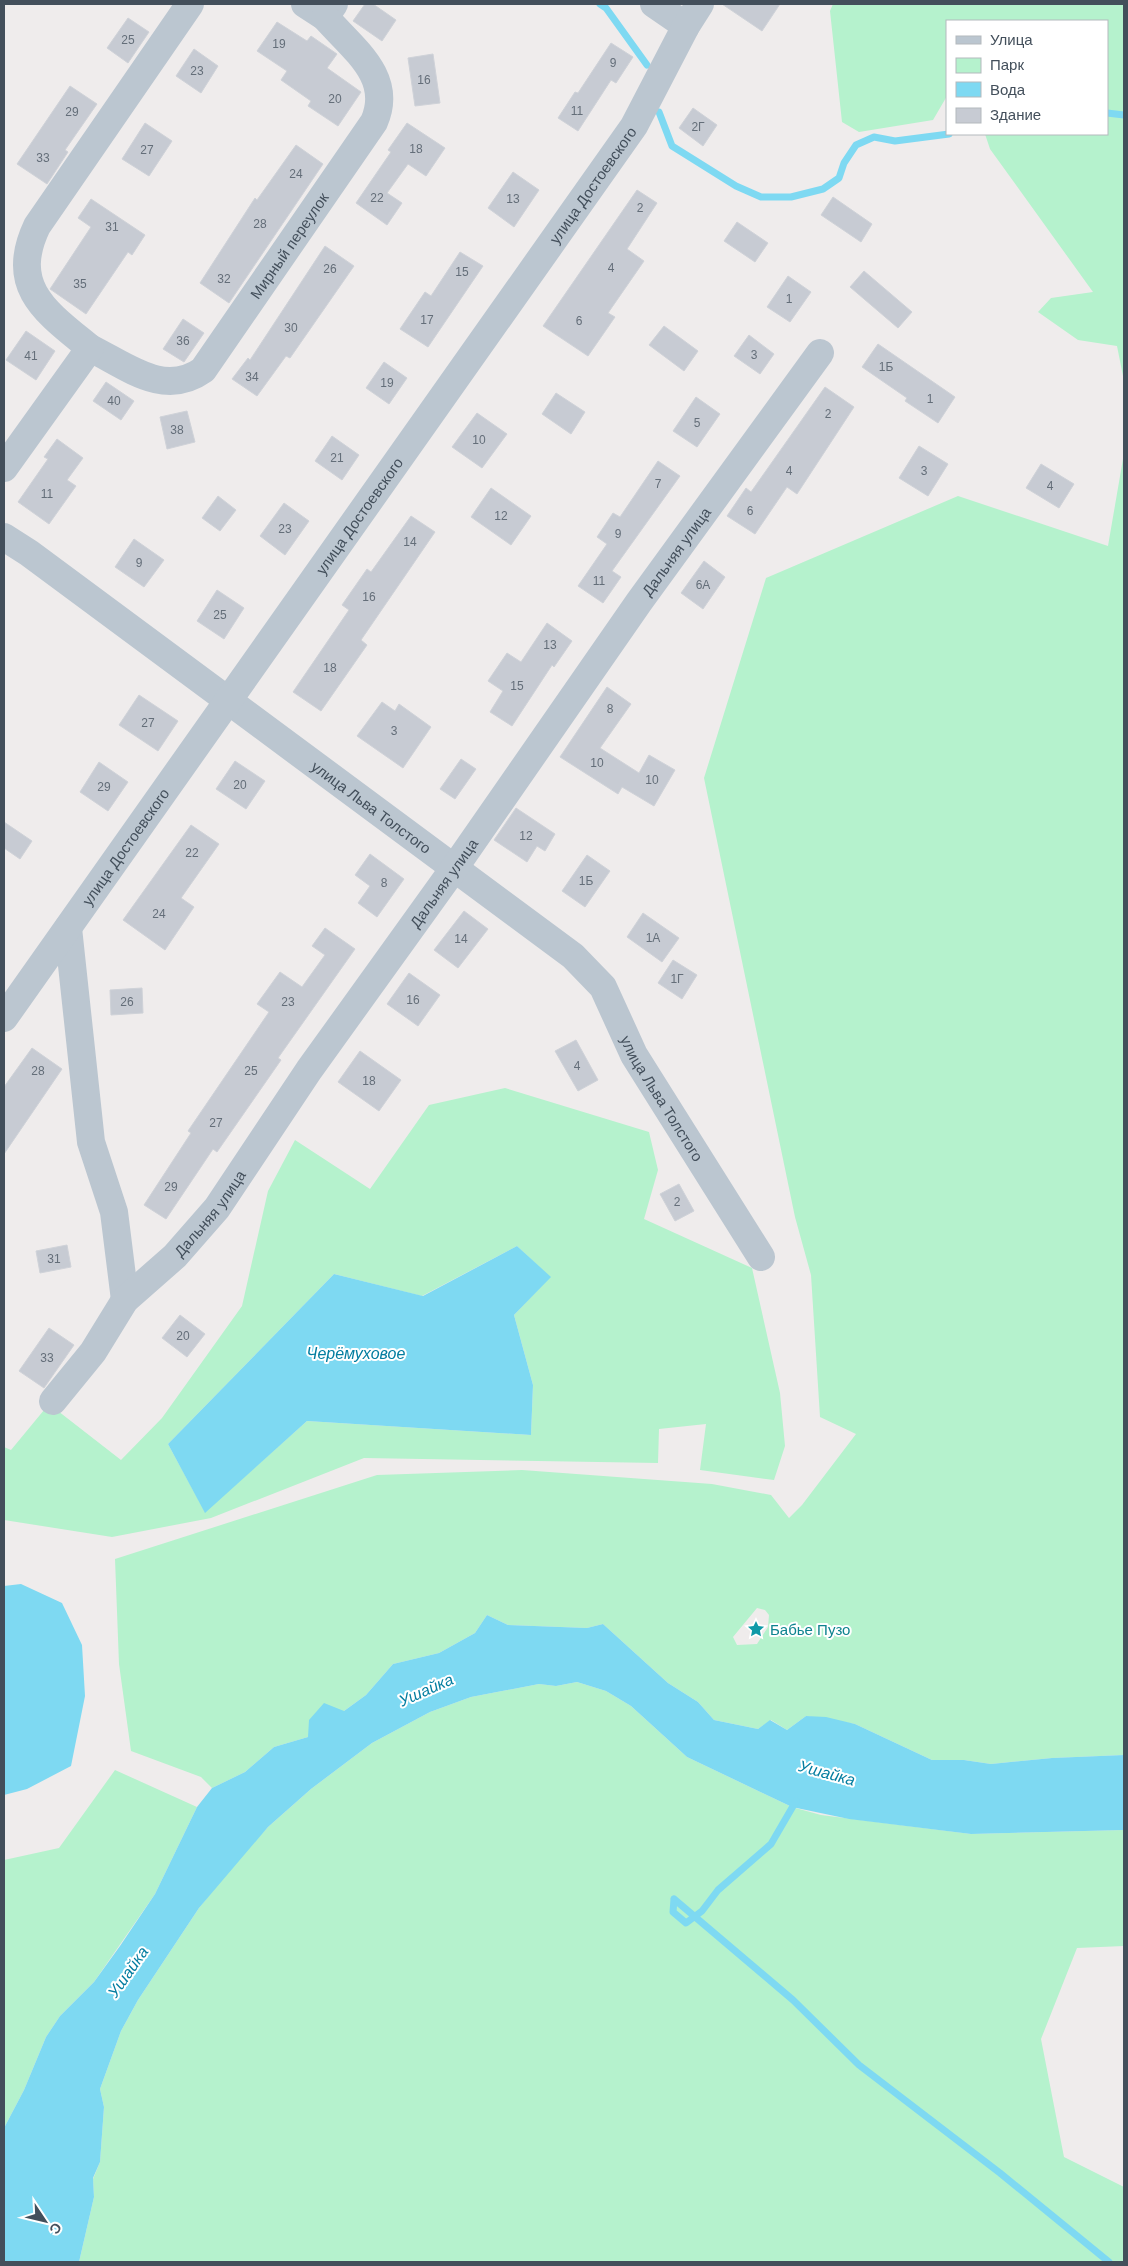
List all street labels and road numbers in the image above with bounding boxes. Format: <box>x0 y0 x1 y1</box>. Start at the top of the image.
street label: улица Достоевского <box>545 123 639 246</box>
street label: Мирный переулок <box>246 189 332 302</box>
street label: улица Достоевского <box>312 454 406 577</box>
street label: Дальняя улица <box>638 503 714 599</box>
street label: улица Льва Толстого <box>309 757 435 857</box>
street label: улица Достоевского <box>78 785 172 908</box>
street label: Дальняя улица <box>406 835 481 931</box>
street label: улица Льва Толстого <box>618 1033 707 1164</box>
street label: Дальняя улица <box>170 1166 249 1260</box>

